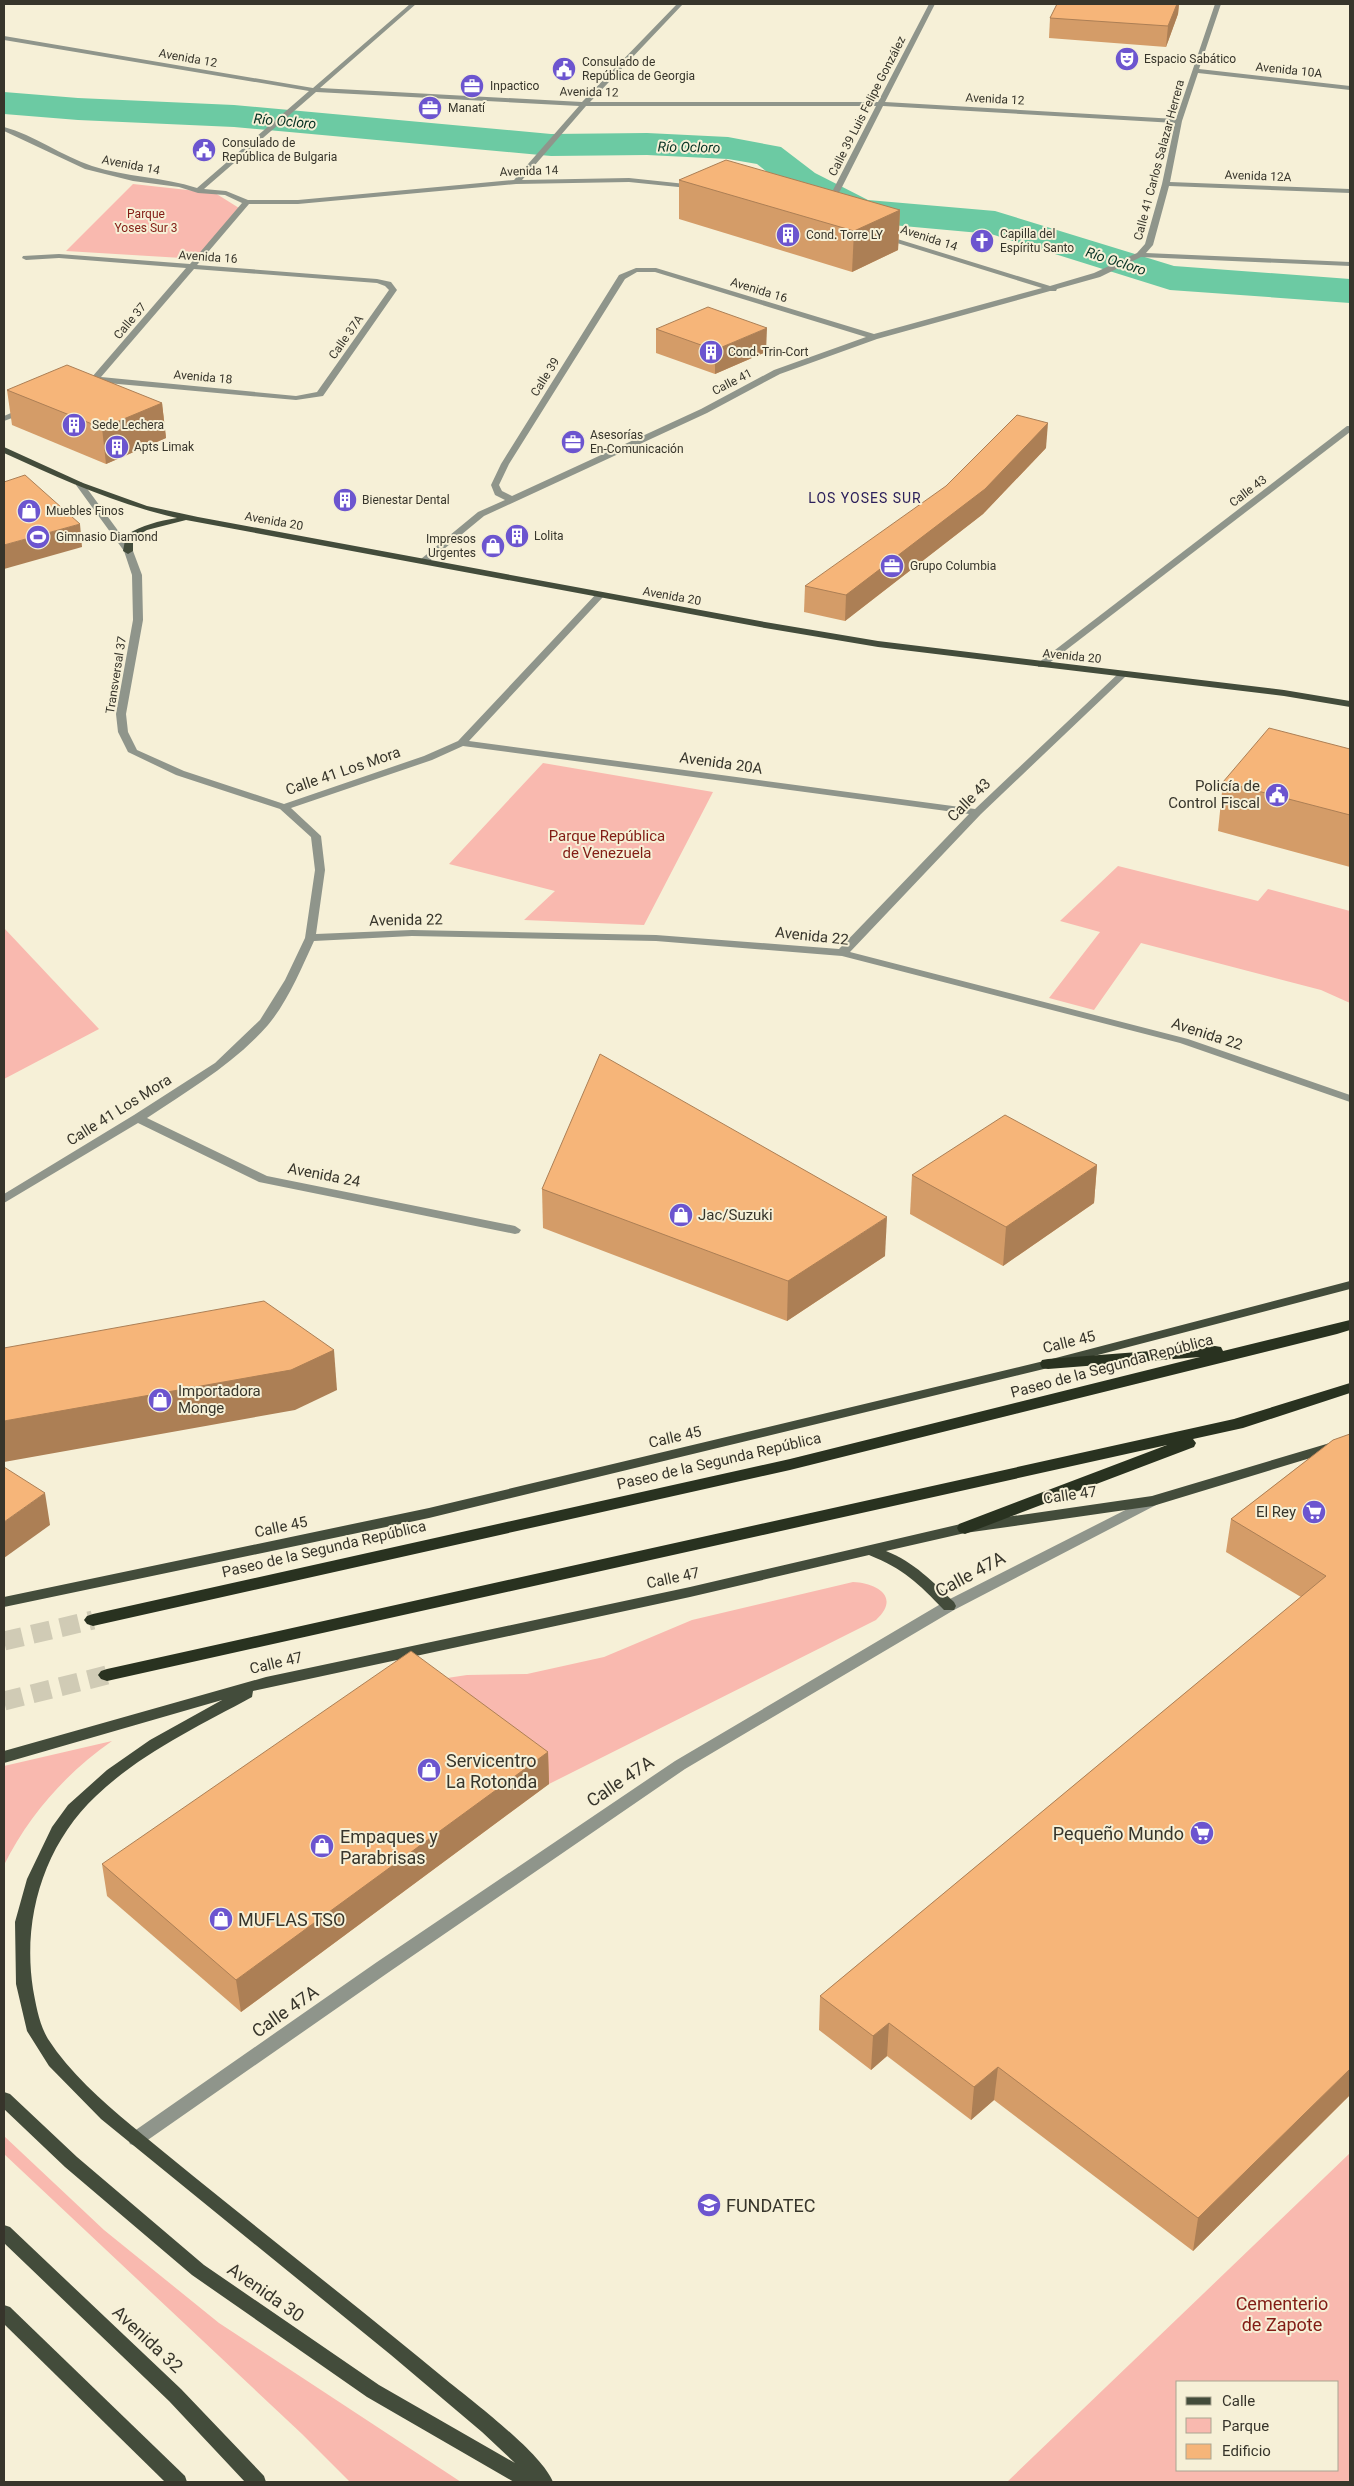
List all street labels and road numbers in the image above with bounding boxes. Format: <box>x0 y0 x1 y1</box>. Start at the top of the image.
street label: Calle 39 Luis Felipe González <box>826 34 908 178</box>
street label: Avenida 12 <box>158 46 218 70</box>
street label: Avenida 10A <box>1255 60 1323 80</box>
street label: Calle 41 Carlos Salazar Herrera <box>1131 78 1187 242</box>
street label: Avenida 12 <box>559 84 619 100</box>
street label: Avenida 12 <box>965 90 1025 108</box>
street label: Avenida 14 <box>101 153 162 178</box>
street label: Avenida 14 <box>499 163 559 179</box>
street label: Avenida 12A <box>1224 168 1292 184</box>
street label: Avenida 14 <box>899 222 959 254</box>
street label: Avenida 16 <box>178 248 238 266</box>
street label: Avenida 16 <box>729 275 789 305</box>
street label: Calle 37 <box>111 300 149 342</box>
street label: Calle 37A <box>326 312 366 362</box>
street label: Calle 39 <box>528 355 562 399</box>
street label: Calle 41 <box>710 366 754 398</box>
street label: Avenida 18 <box>173 367 233 387</box>
street label: Calle 43 <box>1227 472 1269 510</box>
street label: Avenida 20 <box>244 509 304 533</box>
street label: Avenida 20 <box>642 584 702 608</box>
street label: Transversal 37 <box>103 635 129 715</box>
street label: Avenida 20 <box>1042 646 1102 666</box>
street label: Calle 41 Los Mora <box>283 743 403 799</box>
street label: Avenida 20A <box>678 748 764 778</box>
street label: Calle 43 <box>944 775 994 825</box>
street label: Avenida 22 <box>369 910 443 930</box>
street label: Avenida 22 <box>774 923 850 949</box>
street label: Avenida 22 <box>1169 1014 1245 1054</box>
street label: Calle 41 Los Mora <box>63 1071 175 1149</box>
street label: Avenida 24 <box>286 1159 362 1191</box>
street label: Calle 45 <box>1041 1327 1097 1357</box>
street label: Paseo de la Segunda República <box>1009 1330 1215 1402</box>
street label: Calle 45 <box>647 1422 703 1452</box>
street label: Paseo de la Segunda República <box>615 1429 823 1493</box>
street label: Calle 47 <box>1042 1482 1098 1508</box>
street label: Calle 45 <box>253 1513 309 1541</box>
street label: Paseo de la Segunda República <box>220 1517 428 1581</box>
street label: Calle 47A <box>931 1547 1009 1601</box>
street label: Calle 47 <box>645 1564 701 1592</box>
street label: Calle 47 <box>248 1648 304 1678</box>
street label: Calle 47A <box>583 1751 658 1811</box>
street label: Calle 47A <box>248 1980 322 2041</box>
street label: Avenida 30 <box>224 2258 308 2326</box>
street label: Avenida 32 <box>109 2301 187 2377</box>

